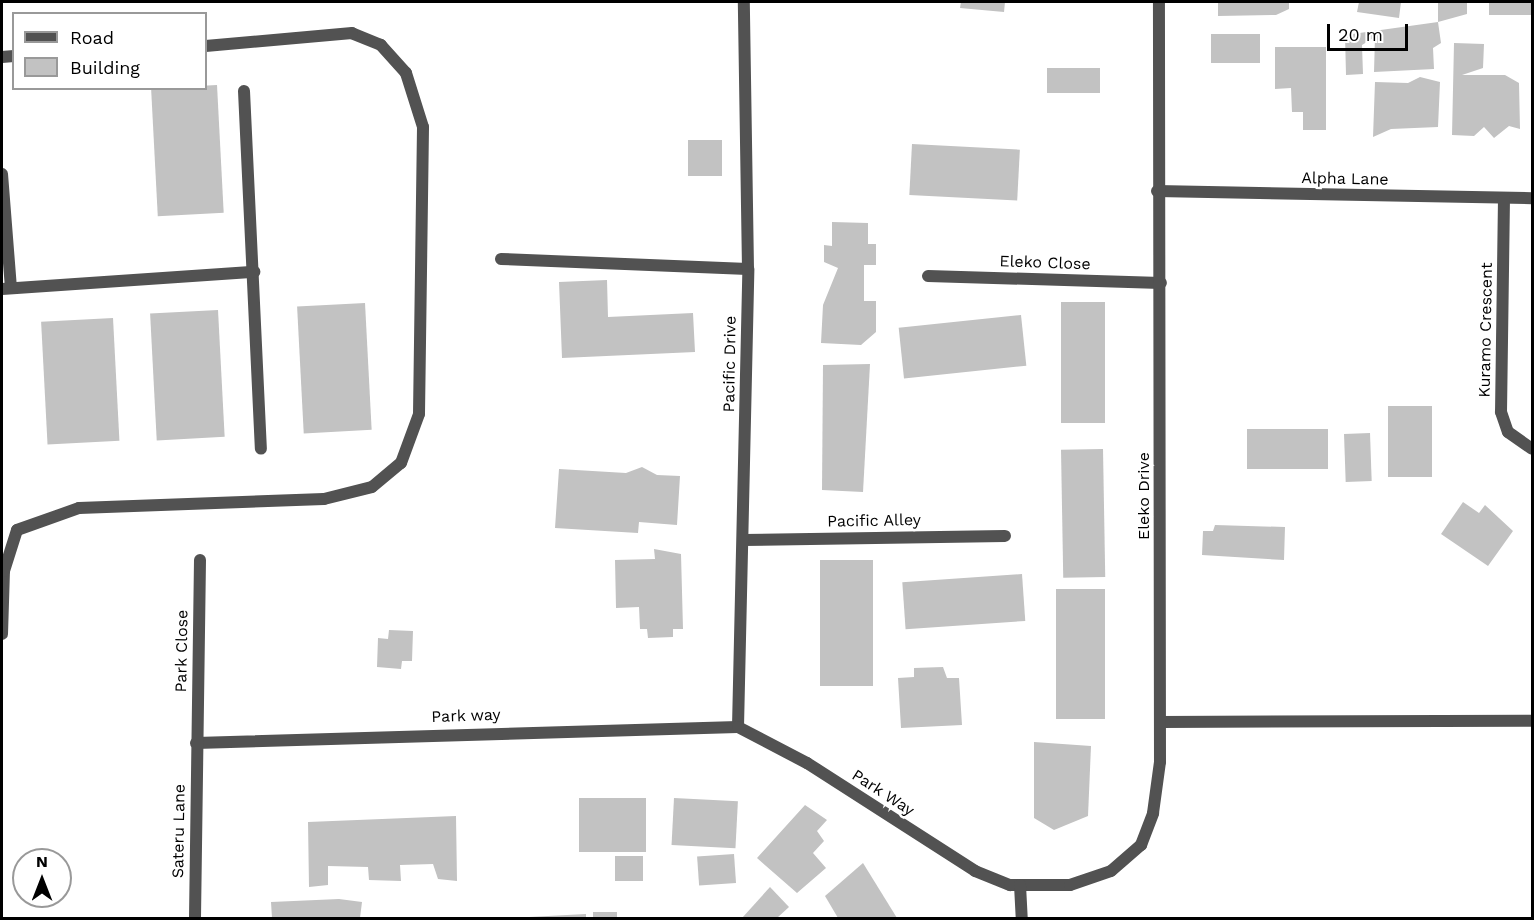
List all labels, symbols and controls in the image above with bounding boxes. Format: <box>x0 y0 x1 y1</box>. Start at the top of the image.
legend <box>12 12 207 90</box>
scale bar <box>1330 12 1411 50</box>
text: 20 m <box>1338 24 1383 45</box>
text: Road <box>70 27 114 48</box>
text: Building <box>70 57 140 78</box>
street label: Alpha Lane <box>1301 169 1389 189</box>
street label: Eleko Close <box>999 252 1091 274</box>
street label: Kuramo Crescent <box>1475 262 1497 398</box>
street label: Pacific Drive <box>720 315 740 413</box>
street label: Eleko Drive <box>1134 452 1154 540</box>
street label: Pacific Alley <box>827 511 921 531</box>
street label: Park Close <box>172 609 192 693</box>
street label: Park way <box>431 705 501 727</box>
street label: Park Way <box>848 765 918 821</box>
street label: Sateru Lane <box>169 784 189 878</box>
north arrow <box>12 848 72 908</box>
text: N <box>36 852 48 871</box>

